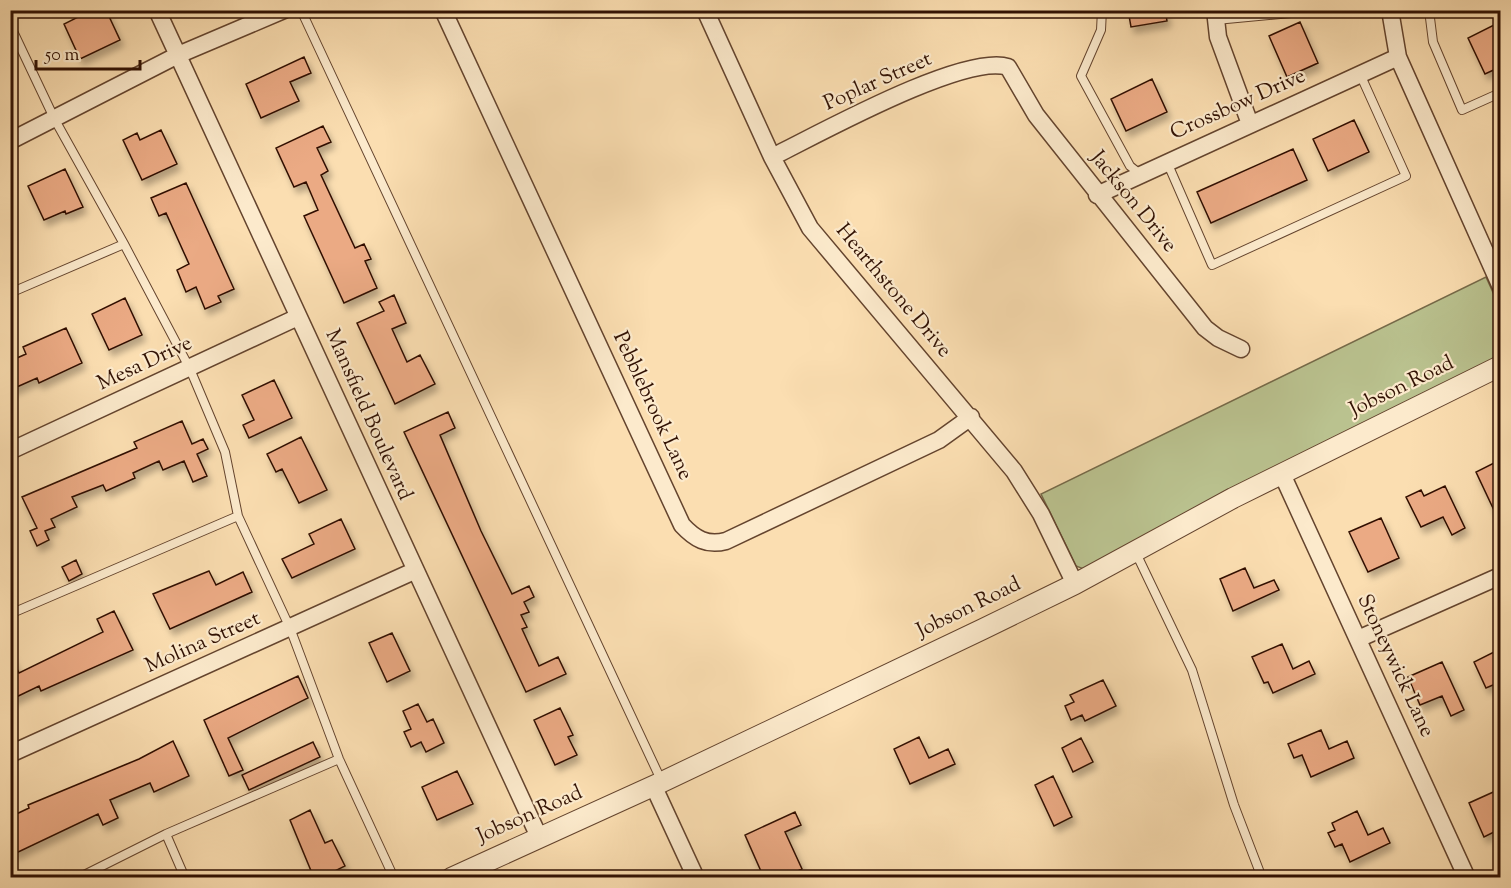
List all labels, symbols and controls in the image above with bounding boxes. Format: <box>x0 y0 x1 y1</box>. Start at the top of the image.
scale bar <box>36 33 140 71</box>
text: 50 m <box>44 43 80 69</box>
street label: Poplar Street <box>819 45 937 119</box>
street label: Crossbow Drive <box>1165 62 1311 148</box>
street label: Jackson Drive <box>1082 144 1184 259</box>
street label: Hearthstone Drive <box>828 217 958 365</box>
street label: Mansfield Boulevard <box>317 325 419 506</box>
street label: Pebblebrook Lane <box>604 327 700 485</box>
street label: Mesa Drive <box>93 329 197 399</box>
street label: Jobson Road <box>1344 349 1459 426</box>
street label: Jobson Road <box>911 570 1026 647</box>
street label: Stoneywick Lane <box>1349 590 1441 742</box>
street label: Molina Street <box>141 604 265 682</box>
street label: Jobson Road <box>472 778 588 852</box>

